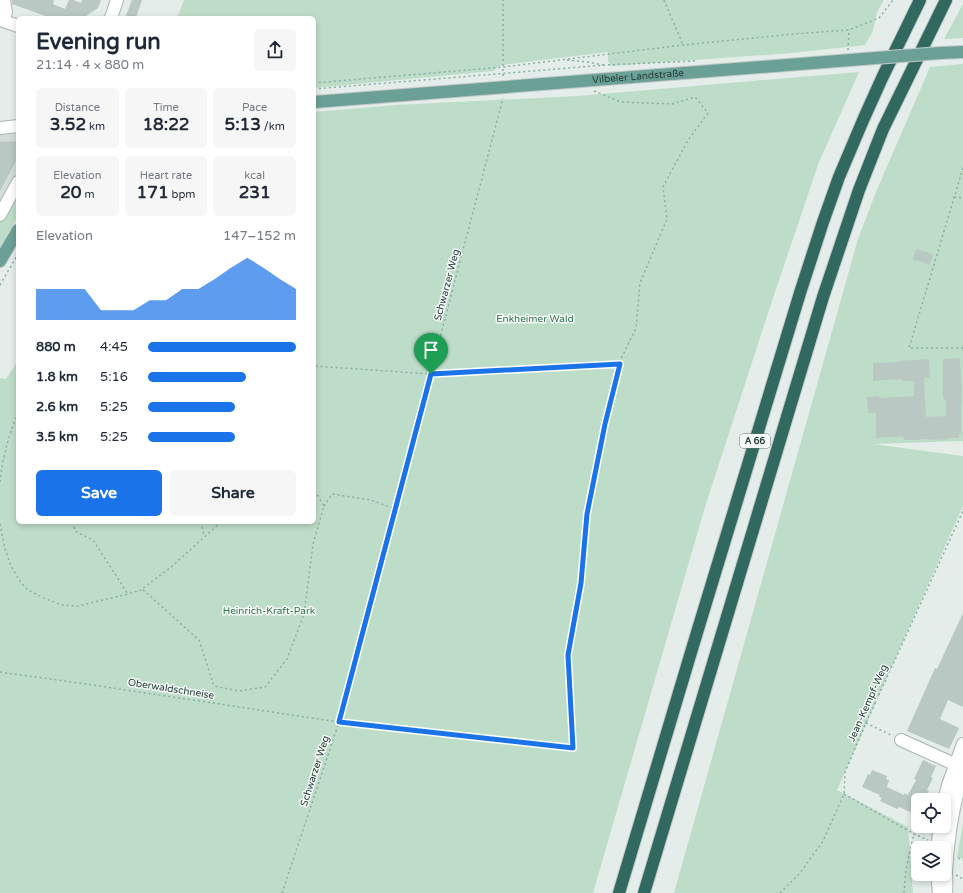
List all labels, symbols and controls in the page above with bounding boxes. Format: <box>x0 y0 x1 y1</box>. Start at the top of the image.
text: Evening run <box>36 29 161 55</box>
button: share <box>254 29 296 71</box>
text: 21:14 · 4 × 880 m <box>36 57 144 73</box>
street label: Vilbeler Landstraße <box>592 67 685 86</box>
text: Distance <box>55 101 100 114</box>
text: Time <box>153 101 179 114</box>
text: Pace <box>242 101 267 114</box>
text: 3.52 <box>50 114 86 135</box>
text: 18:22 <box>142 114 190 135</box>
text: 5:13 <box>225 114 261 135</box>
text: km <box>86 120 105 133</box>
text: /km <box>261 120 285 133</box>
text: Elevation <box>53 169 101 182</box>
text: Heart rate <box>140 169 192 182</box>
text: kcal <box>244 169 265 182</box>
text: 20 <box>60 182 82 203</box>
text: 171 <box>137 182 169 203</box>
text: 231 <box>239 182 271 203</box>
text: m <box>82 188 94 201</box>
text: bpm <box>169 188 195 201</box>
text: Elevation <box>36 228 93 244</box>
text: 147–152 m <box>223 228 296 244</box>
street label: Schwarzer Weg <box>432 248 462 322</box>
park label: Enkheimer Wald <box>496 313 574 325</box>
pin <box>414 333 448 374</box>
text: 880 m <box>36 339 76 355</box>
text: 4:45 <box>100 339 128 355</box>
icon: arrive <box>420 339 442 361</box>
text: 1.8 km <box>36 369 78 385</box>
text: 5:16 <box>100 369 128 385</box>
text: 2.6 km <box>36 399 78 415</box>
text: 5:25 <box>100 399 128 415</box>
text: 3.5 km <box>36 429 78 445</box>
text: 5:25 <box>100 429 128 445</box>
road number: A 66 <box>740 434 770 448</box>
button: Save <box>36 470 162 516</box>
button: Share <box>170 470 296 516</box>
park label: Heinrich-Kraft-Park <box>223 605 316 617</box>
street label: Jean-Kempf-Weg <box>846 663 890 743</box>
street label: Oberwaldschneise <box>127 676 215 702</box>
street label: Schwarzer Weg <box>298 734 332 808</box>
map controls <box>911 793 951 881</box>
button: locate <box>911 793 951 833</box>
button: layers <box>911 841 951 881</box>

